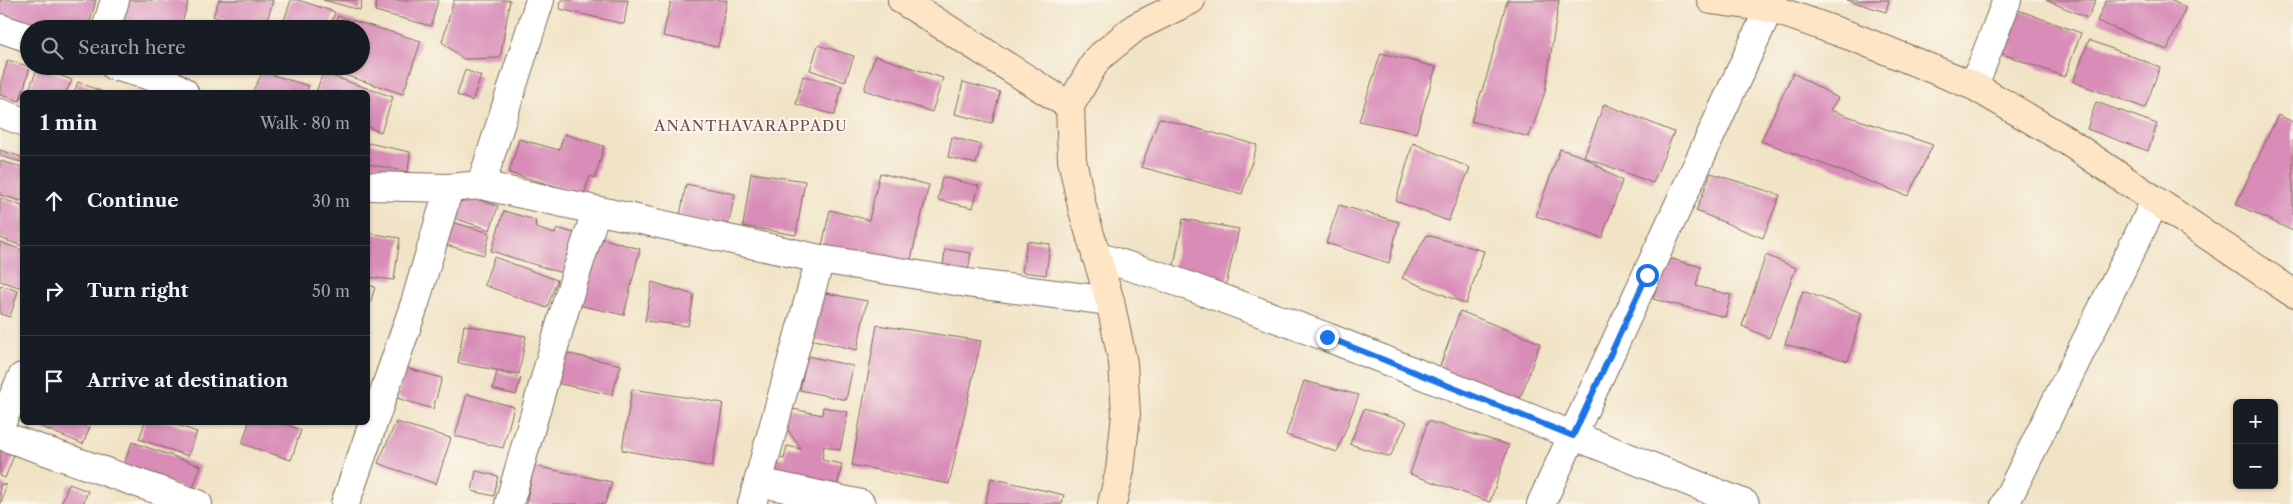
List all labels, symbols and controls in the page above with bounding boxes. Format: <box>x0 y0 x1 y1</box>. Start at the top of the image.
search box <box>20 20 370 75</box>
icon: search <box>38 34 66 62</box>
text: Search here <box>78 36 186 59</box>
text: 1 min <box>40 110 98 135</box>
text: Walk · 80 m <box>260 113 350 133</box>
district label: ANANTHAVARAPPADU <box>653 116 848 135</box>
icon: ahead <box>40 187 68 215</box>
text: Continue <box>87 189 179 212</box>
text: 30 m <box>312 191 350 211</box>
route start <box>1636 264 1659 287</box>
icon: right <box>40 277 68 305</box>
text: Turn right <box>87 279 188 302</box>
text: 50 m <box>312 281 350 301</box>
route end <box>1316 326 1339 349</box>
icon: arrive <box>40 367 68 395</box>
text: Arrive at destination <box>87 369 288 392</box>
map controls <box>2233 399 2278 489</box>
button: + <box>2233 399 2278 444</box>
button: − <box>2233 444 2278 489</box>

